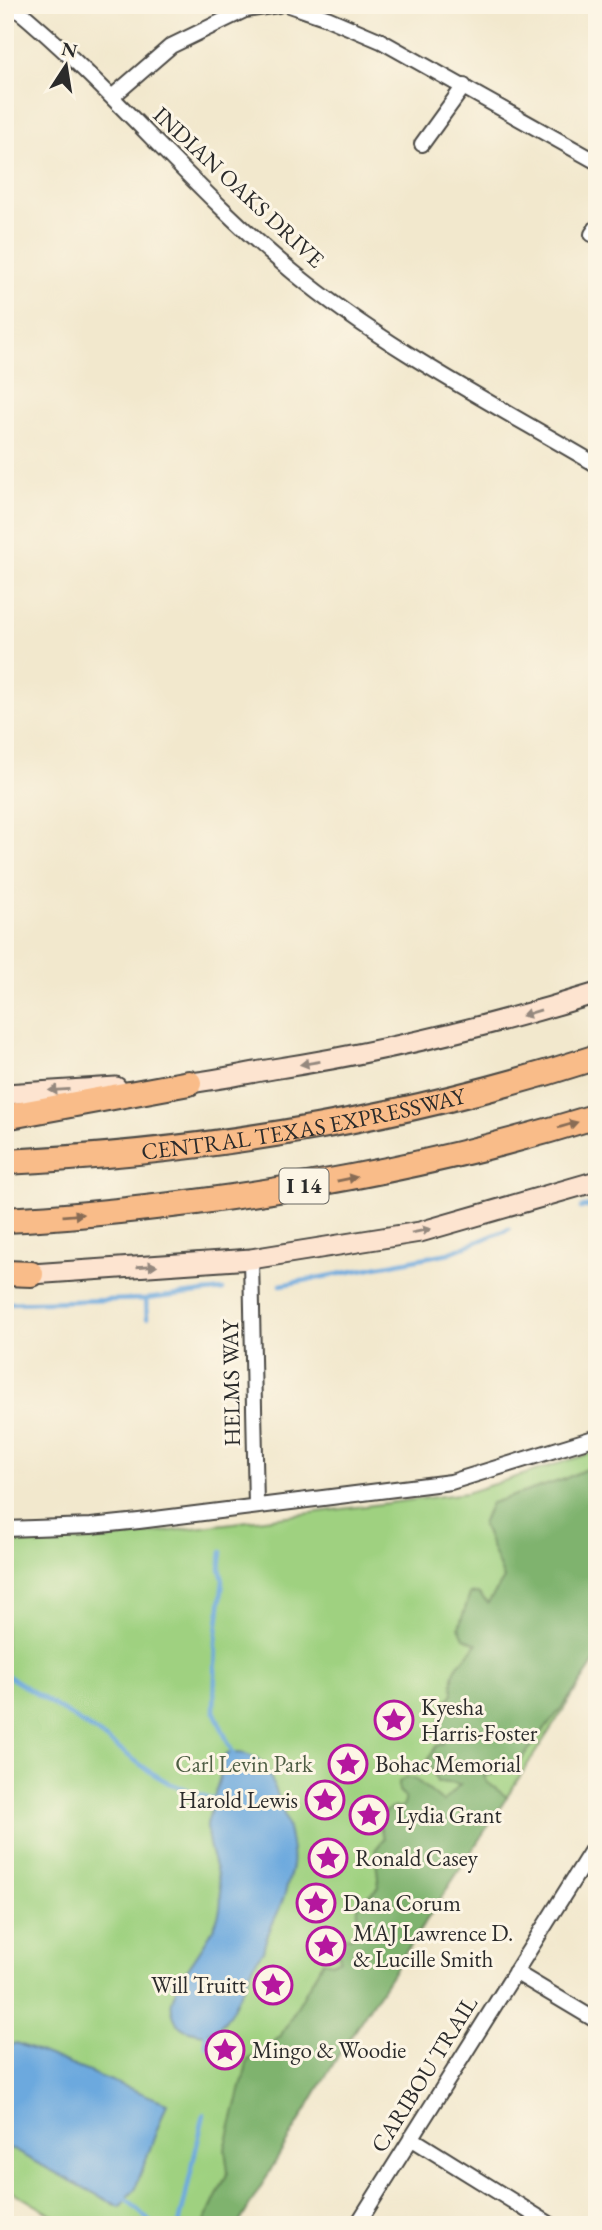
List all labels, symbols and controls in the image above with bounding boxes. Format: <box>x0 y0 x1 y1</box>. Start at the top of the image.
north arrow <box>32 32 102 102</box>
text: N <box>59 36 80 64</box>
street label: INDIAN OAKS DRIVE <box>147 100 331 274</box>
one-way arrow <box>521 1009 542 1019</box>
one-way arrow <box>299 1058 321 1069</box>
street label: CENTRAL TEXAS EXPRESSWAY <box>140 1080 470 1167</box>
one-way arrow <box>48 1085 70 1096</box>
one-way arrow <box>558 1119 579 1129</box>
road number: I 14 <box>280 1168 328 1204</box>
one-way arrow <box>336 1173 358 1184</box>
one-way arrow <box>63 1210 85 1221</box>
one-way arrow <box>410 1225 432 1236</box>
one-way arrow <box>136 1260 158 1271</box>
street label: HELMS WAY <box>215 1318 247 1447</box>
place label: Kyesha Harris-Foster <box>421 1692 538 1748</box>
place icon: Kyesha Harris-Foster <box>373 1699 415 1741</box>
place icon: Bohac Memorial <box>327 1743 369 1785</box>
park label: Carl Levin Park <box>175 1749 314 1779</box>
place label: Bohac Memorial <box>375 1749 522 1779</box>
place icon: Harold Lewis <box>304 1779 346 1821</box>
place label: Harold Lewis <box>178 1785 298 1815</box>
place icon: Lydia Grant <box>348 1794 390 1836</box>
place label: Lydia Grant <box>396 1800 503 1830</box>
place icon: Ronald Casey <box>307 1837 349 1879</box>
place label: Ronald Casey <box>355 1843 479 1873</box>
place icon: Dana Corum <box>295 1882 337 1924</box>
place label: Dana Corum <box>343 1888 461 1918</box>
place label: MAJ Lawrence D. & Lucille Smith <box>353 1918 513 1974</box>
place icon: MAJ Lawrence D. & Lucille Smith <box>305 1925 347 1967</box>
place icon: Will Truitt <box>252 1964 294 2006</box>
place label: Will Truitt <box>151 1970 247 2000</box>
street label: CARIBOU TRAIL <box>364 1990 484 2158</box>
place icon: Mingo & Woodie <box>204 2029 246 2071</box>
place label: Mingo & Woodie <box>252 2035 406 2065</box>

